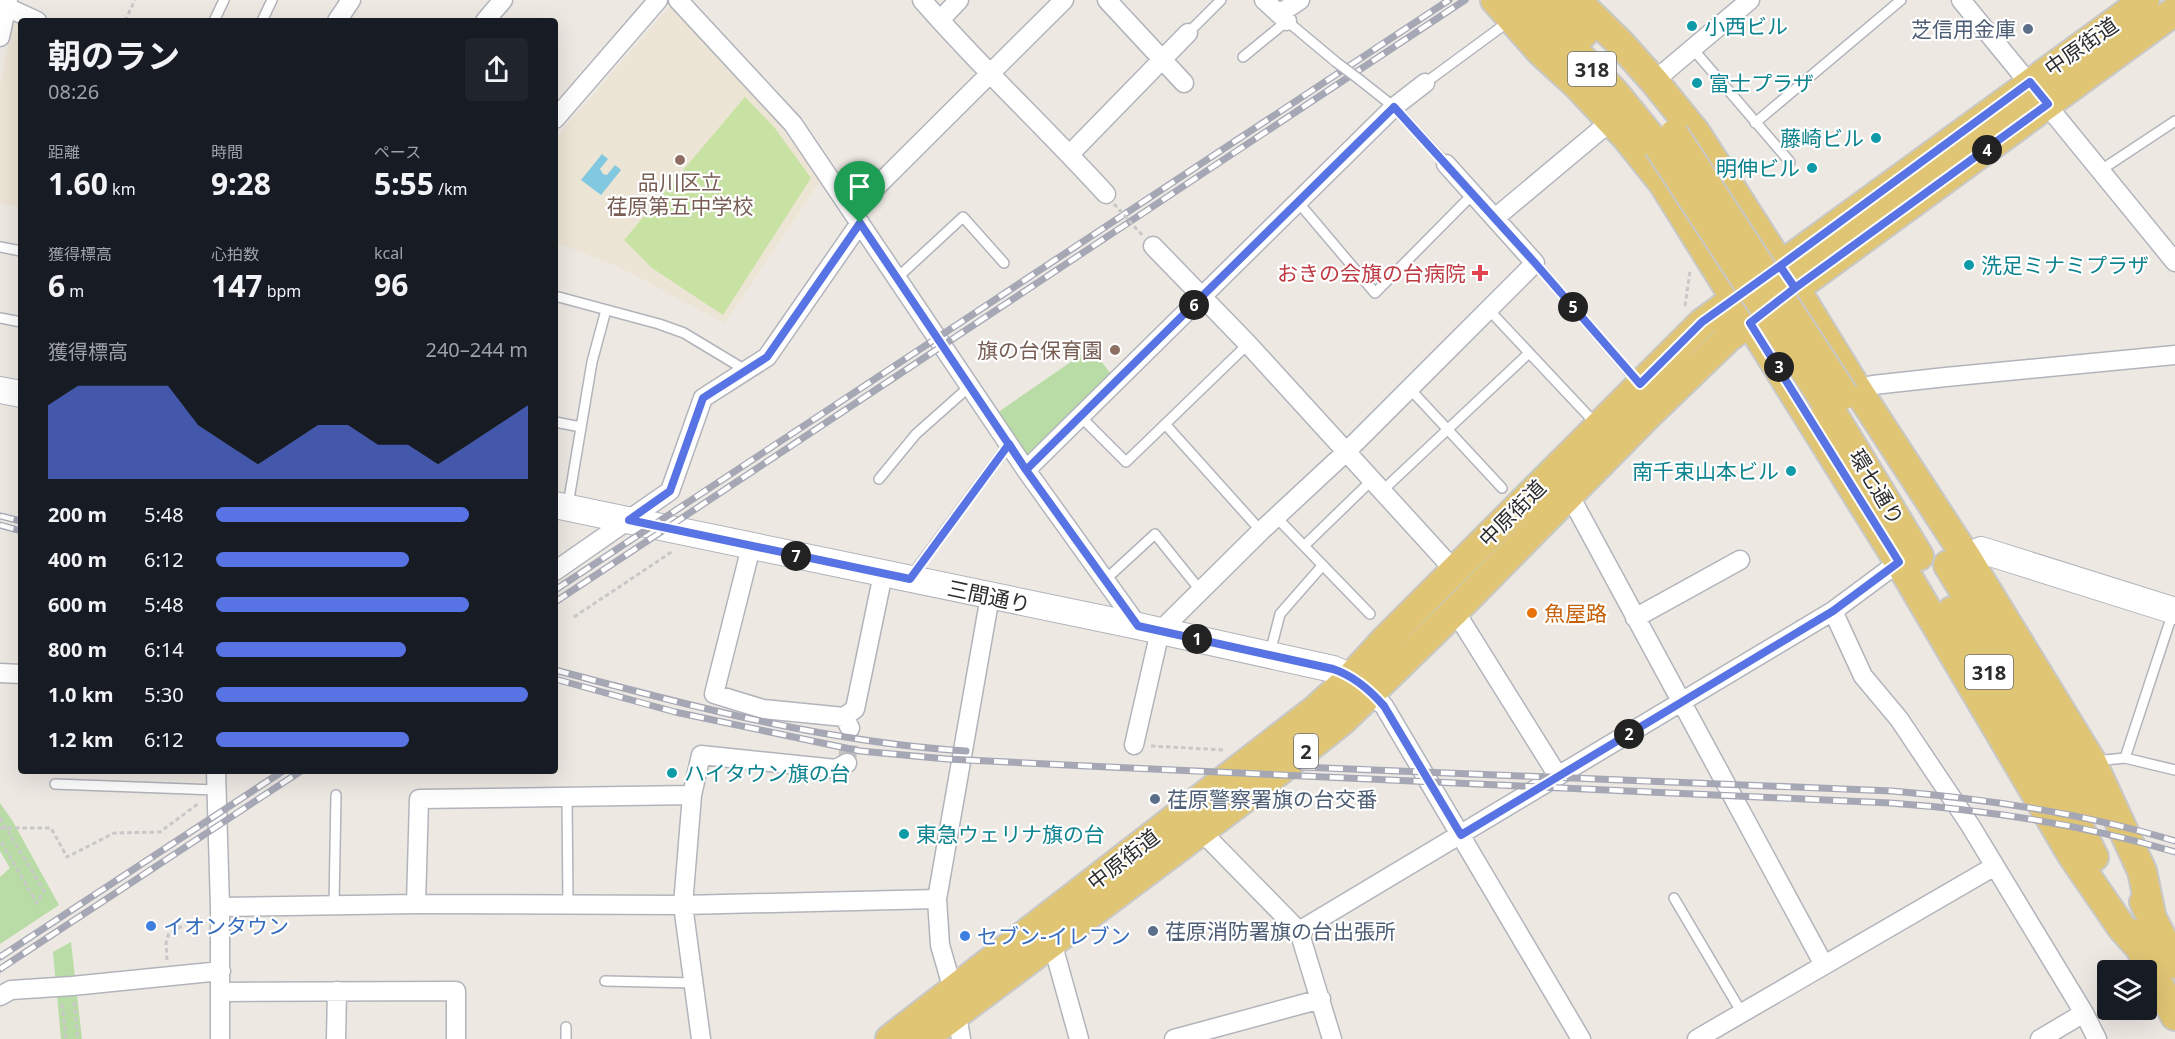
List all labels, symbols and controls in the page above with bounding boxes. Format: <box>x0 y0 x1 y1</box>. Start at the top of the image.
street label: 中原街道 <box>2039 10 2123 82</box>
place label: 小西ビル <box>1704 12 1788 40</box>
place label: 芝信用金庫 <box>1911 15 2016 43</box>
marker: 小西ビル <box>1685 19 1699 33</box>
marker: 芝信用金庫 <box>2021 22 2035 36</box>
text: 朝のラン <box>48 33 180 78</box>
button: share <box>465 38 528 101</box>
road number: 318 <box>1568 52 1616 86</box>
place label: 富士プラザ <box>1709 69 1814 97</box>
marker: 富士プラザ <box>1690 76 1704 90</box>
text: 08:26 <box>48 78 99 105</box>
place label: 藤崎ビル <box>1780 124 1864 152</box>
marker: 藤崎ビル <box>1869 131 1883 145</box>
pin: 4 <box>1972 135 2002 165</box>
text: 4 <box>1982 139 1992 161</box>
text: 距離 <box>48 141 80 163</box>
text: 時間 <box>211 141 243 163</box>
text: ペース <box>374 141 421 163</box>
marker: 品川区立 荏原第五中学校 <box>673 153 687 167</box>
place label: 明伸ビル <box>1716 154 1800 182</box>
pin <box>834 161 885 223</box>
marker: 明伸ビル <box>1805 161 1819 175</box>
text: 1.60 <box>48 163 108 204</box>
text: 9:28 <box>211 163 271 204</box>
text: 5:55 <box>374 163 434 204</box>
place label: 品川区立 荏原第五中学校 <box>607 168 754 220</box>
icon: arrive <box>843 170 876 203</box>
text: km <box>108 178 136 200</box>
text: /km <box>434 178 468 200</box>
text: kcal <box>374 242 403 264</box>
text: 獲得標高 <box>48 243 112 265</box>
text: 心拍数 <box>211 243 259 265</box>
place label: 洗足ミナミプラザ <box>1981 251 2149 279</box>
marker: 洗足ミナミプラザ <box>1962 258 1976 272</box>
place label: おきの会旗の台病院 <box>1277 259 1466 287</box>
text: 96 <box>374 264 408 305</box>
marker: おきの会旗の台病院 <box>1471 264 1489 282</box>
text: 6 <box>48 265 65 306</box>
text: 147 <box>211 265 262 306</box>
text: m <box>65 280 84 302</box>
text: bpm <box>262 280 301 302</box>
pin: 6 <box>1179 290 1209 320</box>
pin: 5 <box>1558 292 1588 322</box>
text: 6 <box>1189 294 1199 316</box>
text: 5 <box>1568 296 1578 318</box>
text: 240–244 m <box>425 336 528 363</box>
place label: 旗の台保育園 <box>977 336 1103 364</box>
text: 獲得標高 <box>48 338 128 365</box>
marker: 旗の台保育園 <box>1108 343 1122 357</box>
pin: 3 <box>1764 352 1794 382</box>
text: 3 <box>1774 356 1784 378</box>
street label: 環七通り <box>1843 444 1911 530</box>
place label: 南千束山本ビル <box>1632 457 1779 485</box>
marker: 南千束山本ビル <box>1784 464 1798 478</box>
street label: 中原街道 <box>1472 473 1552 553</box>
text: 200 m <box>48 501 107 528</box>
text: 5:48 <box>144 501 184 528</box>
pin: 7 <box>781 541 811 571</box>
text: 7 <box>791 545 801 567</box>
text: 400 m <box>48 546 107 573</box>
text: 6:12 <box>144 546 184 573</box>
street label: 三間通り <box>945 574 1033 618</box>
text: 600 m <box>48 591 107 618</box>
text: 5:48 <box>144 591 184 618</box>
place label: 魚屋路 <box>1544 599 1607 627</box>
marker: 魚屋路 <box>1525 606 1539 620</box>
pin: 1 <box>1182 624 1212 654</box>
text: 1 <box>1192 628 1202 650</box>
text: 800 m <box>48 636 107 663</box>
text: 6:14 <box>144 636 184 663</box>
road number: 318 <box>1965 655 2013 689</box>
text: 1.0 km <box>48 681 114 708</box>
text: 5:30 <box>144 681 184 708</box>
pin: 2 <box>1614 719 1644 749</box>
text: 2 <box>1624 723 1634 745</box>
text: 1.2 km <box>48 726 114 753</box>
text: 6:12 <box>144 726 184 753</box>
road number: 2 <box>1294 734 1318 768</box>
place label: ハイタウン旗の台 <box>684 759 851 787</box>
marker: ハイタウン旗の台 <box>665 766 679 780</box>
place label: 荏原警察署旗の台交番 <box>1167 785 1377 813</box>
marker: 荏原警察署旗の台交番 <box>1148 792 1162 806</box>
place label: 東急ウェリナ旗の台 <box>916 820 1105 848</box>
street label: 中原街道 <box>1081 822 1165 896</box>
marker: 東急ウェリナ旗の台 <box>897 827 911 841</box>
place label: イオンタウン <box>163 912 289 940</box>
place label: 荏原消防署旗の台出張所 <box>1165 917 1396 945</box>
marker: イオンタウン <box>144 919 158 933</box>
place label: セブン-イレブン <box>977 922 1131 950</box>
marker: 荏原消防署旗の台出張所 <box>1146 924 1160 938</box>
marker: セブン-イレブン <box>958 929 972 943</box>
map controls <box>2097 960 2157 1020</box>
button: layers <box>2097 960 2157 1020</box>

